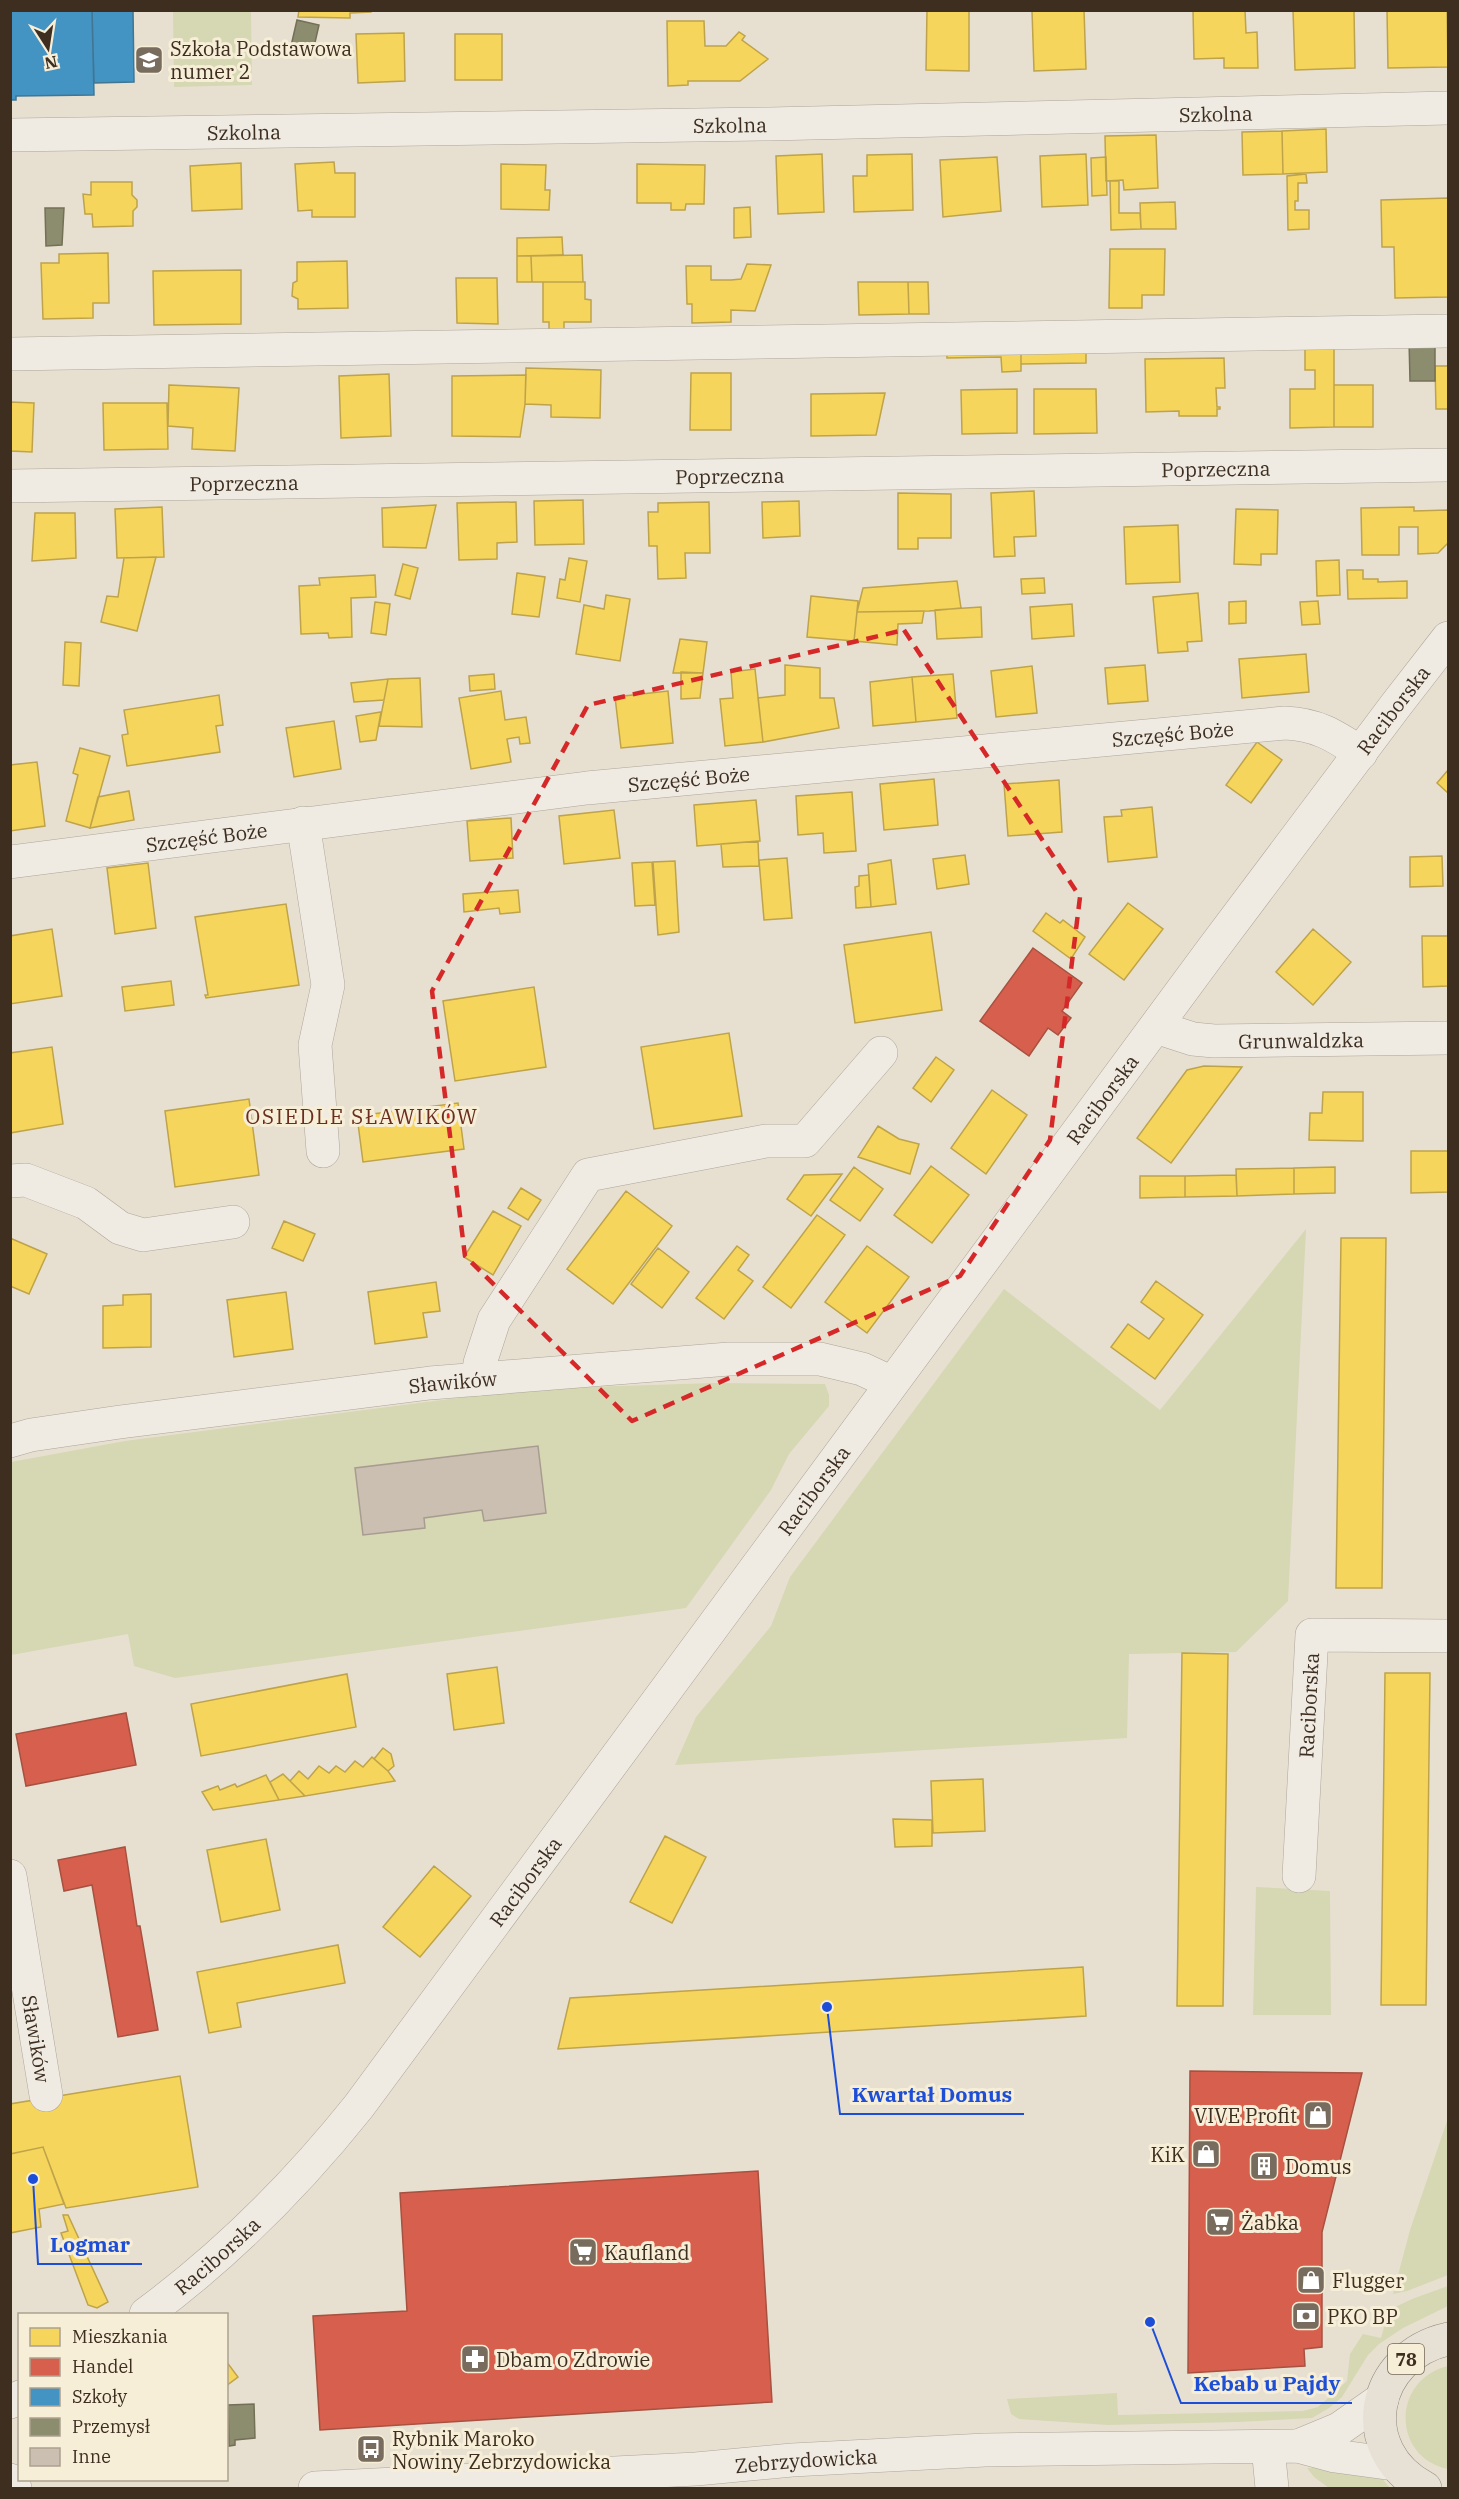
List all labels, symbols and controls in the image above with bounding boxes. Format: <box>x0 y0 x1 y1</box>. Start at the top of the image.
north arrow <box>18 18 78 78</box>
place label: Szkoła Podstawowa numer 2 <box>170 35 352 85</box>
school or university icon: Szkoła Podstawowa numer 2 <box>133 44 165 76</box>
text: N <box>43 52 59 74</box>
street label: Szkolna <box>1178 99 1253 128</box>
street label: Szkolna <box>693 111 767 139</box>
street label: Szkolna <box>207 118 281 146</box>
street label: Poprzeczna <box>1161 454 1271 483</box>
street label: Poprzeczna <box>675 461 785 490</box>
street label: Poprzeczna <box>189 468 299 497</box>
street label: Raciborska <box>1350 659 1436 760</box>
street label: Szczęść Boże <box>1111 714 1235 753</box>
street label: Szczęść Boże <box>627 759 751 798</box>
street label: Szczęść Boże <box>144 816 269 858</box>
street label: Grunwaldzka <box>1238 1026 1364 1054</box>
street label: Raciborska <box>1060 1048 1144 1150</box>
district label: OSIEDLE SŁAWIKÓW <box>245 1102 479 1130</box>
street label: Sławików <box>407 1364 498 1399</box>
street label: Raciborska <box>771 1439 856 1541</box>
street label: Raciborska <box>1292 1652 1325 1759</box>
street label: Raciborska <box>483 1831 567 1932</box>
street label: Sławików <box>16 1993 57 2085</box>
callout: Kwartał Domus <box>840 2075 1024 2114</box>
text: Kwartał Domus <box>852 2080 1012 2108</box>
shop icon: VIVE Profit <box>1302 2099 1334 2131</box>
place label: VIVE Profit <box>1194 2102 1297 2129</box>
shop icon: KiK <box>1190 2138 1222 2170</box>
place label: KiK <box>1150 2141 1185 2168</box>
building icon: Domus <box>1248 2150 1280 2182</box>
place label: Domus <box>1285 2153 1352 2180</box>
supermarket icon: Żabka <box>1204 2206 1236 2238</box>
place label: Żabka <box>1241 2209 1299 2236</box>
street label: Raciborska <box>169 2210 266 2301</box>
callout: Logmar <box>38 2225 142 2264</box>
text: Logmar <box>50 2230 131 2258</box>
supermarket icon: Kaufland <box>567 2236 599 2268</box>
place label: Kaufland <box>604 2239 690 2266</box>
shop icon: Flugger <box>1295 2264 1327 2296</box>
place label: Flugger <box>1332 2267 1404 2294</box>
bank icon: PKO BP <box>1290 2300 1322 2332</box>
place label: PKO BP <box>1327 2303 1398 2330</box>
legend <box>18 2313 228 2481</box>
text: Mieszkania <box>72 2325 168 2348</box>
pharmacy icon: Dbam o Zdrowie <box>459 2343 491 2375</box>
road number: 78 <box>1388 2344 1424 2374</box>
place label: Dbam o Zdrowie <box>496 2346 650 2373</box>
text: Handel <box>72 2355 134 2378</box>
callout: Kebab u Pajdy <box>1181 2364 1352 2403</box>
text: Kebab u Pajdy <box>1193 2369 1341 2397</box>
text: Szkoły <box>72 2385 127 2408</box>
text: Przemysł <box>72 2415 151 2438</box>
place label: Rybnik Maroko Nowiny Zebrzydowicka <box>392 2425 611 2475</box>
bus stop icon: Rybnik Maroko Nowiny Zebrzydowicka <box>355 2433 387 2465</box>
street label: Zebrzydowicka <box>734 2442 878 2479</box>
text: Inne <box>72 2445 111 2468</box>

